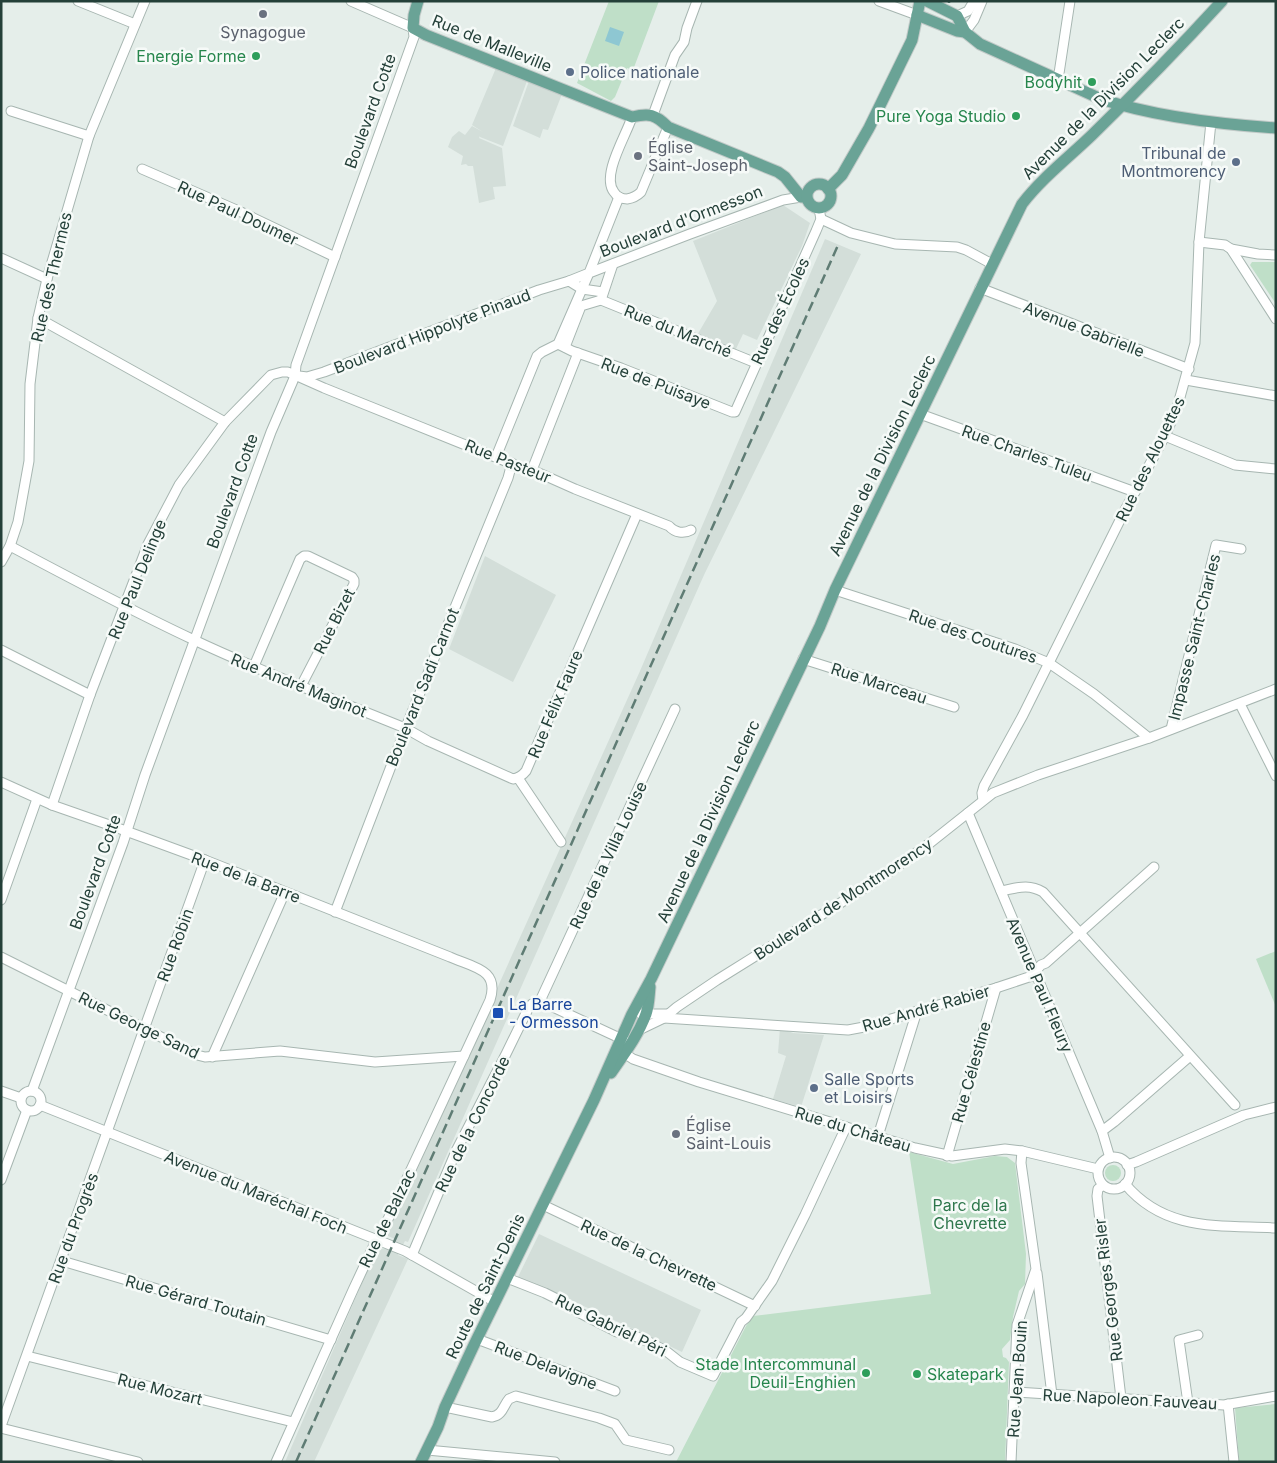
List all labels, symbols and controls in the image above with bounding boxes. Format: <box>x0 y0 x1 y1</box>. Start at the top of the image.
marker: Synagogue <box>257 8 269 20</box>
street label: Rue de Malleville <box>429 10 555 76</box>
street label: Avenue de la Division Leclerc <box>1018 13 1188 183</box>
place label: Synagogue <box>220 22 306 42</box>
place label: Energie Forme <box>136 46 246 66</box>
marker: Energie Forme <box>250 50 262 62</box>
street label: Boulevard Cotte <box>340 51 400 171</box>
place label: Police nationale <box>580 62 699 82</box>
marker: Police nationale <box>564 66 576 78</box>
place label: Bodyhit <box>1024 72 1082 92</box>
marker: Bodyhit <box>1086 76 1098 88</box>
place label: Pure Yoga Studio <box>876 106 1006 126</box>
marker: Pure Yoga Studio <box>1010 110 1022 122</box>
place label: Église Saint-Joseph <box>648 137 748 175</box>
place label: Tribunal de Montmorency <box>1121 143 1226 181</box>
marker: Église Saint-Joseph <box>632 150 644 162</box>
marker: Tribunal de Montmorency <box>1230 156 1242 168</box>
street label: Rue Paul Doumer <box>175 176 301 250</box>
street label: Boulevard d'Ormesson <box>597 181 765 261</box>
street label: Rue des Thermes <box>26 210 76 344</box>
street label: Rue des Écoles <box>746 254 814 368</box>
street label: Boulevard Hippolyte Pinaud <box>331 284 533 378</box>
street label: Avenue Gabrielle <box>1021 297 1147 361</box>
street label: Rue du Marché <box>621 300 735 362</box>
street label: Avenue de la Division Leclerc <box>824 351 940 559</box>
street label: Rue de Puisaye <box>598 353 714 413</box>
street label: Rue des Alouettes <box>1111 393 1189 525</box>
street label: Rue Charles Tuleu <box>959 420 1095 486</box>
street label: Boulevard Cotte <box>202 431 262 551</box>
street label: Rue Pasteur <box>462 435 554 487</box>
street label: Rue Paul Delinge <box>104 516 170 642</box>
street label: Impasse Saint-Charles <box>1164 552 1224 722</box>
street label: Rue Bizet <box>309 585 359 657</box>
street label: Boulevard Sadi Carnot <box>381 605 463 769</box>
street label: Rue des Coutures <box>906 605 1040 667</box>
street label: Rue Félix Faure <box>523 647 587 761</box>
street label: Rue André Maginot <box>228 649 370 721</box>
street label: Rue Marceau <box>828 658 930 708</box>
street label: Avenue de la Division Leclerc <box>652 716 764 926</box>
street label: Rue de la Villa Louise <box>565 778 651 932</box>
street label: Boulevard Cotte <box>65 812 125 932</box>
street label: Boulevard de Montmorency <box>750 834 936 964</box>
street label: Rue de la Barre <box>189 847 303 907</box>
street label: Rue Robin <box>153 906 197 984</box>
street label: Avenue Paul Fleury <box>1002 914 1078 1056</box>
street label: Rue André Rabier <box>860 980 992 1036</box>
street label: Rue George Sand <box>75 987 203 1063</box>
place label: La Barre - Ormesson <box>509 994 599 1032</box>
marker: La Barre - Ormesson <box>491 1006 505 1020</box>
street label: Rue Célestine <box>947 1019 995 1125</box>
street label: Rue de la Concorde <box>430 1053 514 1195</box>
place label: Salle Sports et Loisirs <box>824 1069 914 1107</box>
marker: Salle Sports et Loisirs <box>808 1082 820 1094</box>
street label: Rue du Château <box>792 1102 914 1156</box>
place label: Église Saint-Louis <box>686 1115 771 1153</box>
marker: Église Saint-Louis <box>670 1128 682 1140</box>
street label: Avenue du Maréchal Foch <box>161 1146 351 1238</box>
street label: Rue de Balzac <box>354 1165 420 1271</box>
street label: Rue du Progrès <box>44 1170 102 1286</box>
park label: Parc de la Chevrette <box>932 1195 1008 1233</box>
street label: Route de Saint-Denis <box>441 1210 529 1362</box>
street label: Rue de la Chevrette <box>578 1215 720 1295</box>
street label: Rue Georges Risler <box>1089 1217 1127 1363</box>
street label: Rue Gérard Toutain <box>123 1270 269 1330</box>
street label: Rue Gabriel Péri <box>552 1289 670 1361</box>
street label: Rue Jean Bouin <box>1003 1319 1031 1439</box>
street label: Rue Delavigne <box>492 1336 600 1394</box>
place label: Stade Intercommunal Deuil-Enghien <box>695 1354 856 1392</box>
place label: Skatepark <box>927 1364 1004 1384</box>
marker: Stade Intercommunal Deuil-Enghien <box>860 1367 872 1379</box>
marker: Skatepark <box>911 1368 923 1380</box>
street label: Rue Mozart <box>116 1369 204 1409</box>
street label: Rue Napoleon Fauveau <box>1042 1384 1218 1414</box>

